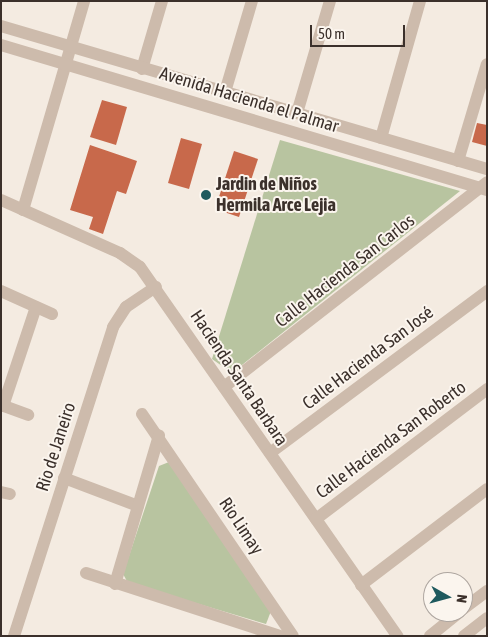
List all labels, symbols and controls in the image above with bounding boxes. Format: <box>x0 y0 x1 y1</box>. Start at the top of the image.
scale bar <box>313 15 408 47</box>
text: 50 m <box>318 25 345 42</box>
street label: Avenida Hacienda el Palmar <box>157 62 341 138</box>
place label: Jardin de Niños Hermila Arce Lejia <box>216 174 336 216</box>
marker: Jardin de Niños Hermila Arce Lejia <box>200 189 212 201</box>
street label: Calle Hacienda San Carlos <box>271 210 419 332</box>
street label: Calle Hacienda San José <box>298 302 438 414</box>
street label: Hacienda Santa Barbara <box>186 306 292 450</box>
street label: Calle Hacienda San Roberto <box>312 377 470 503</box>
street label: Rio de Janeiro <box>31 400 81 494</box>
street label: Rio Limay <box>214 493 268 559</box>
north arrow <box>423 572 473 622</box>
text: N <box>453 594 470 604</box>

